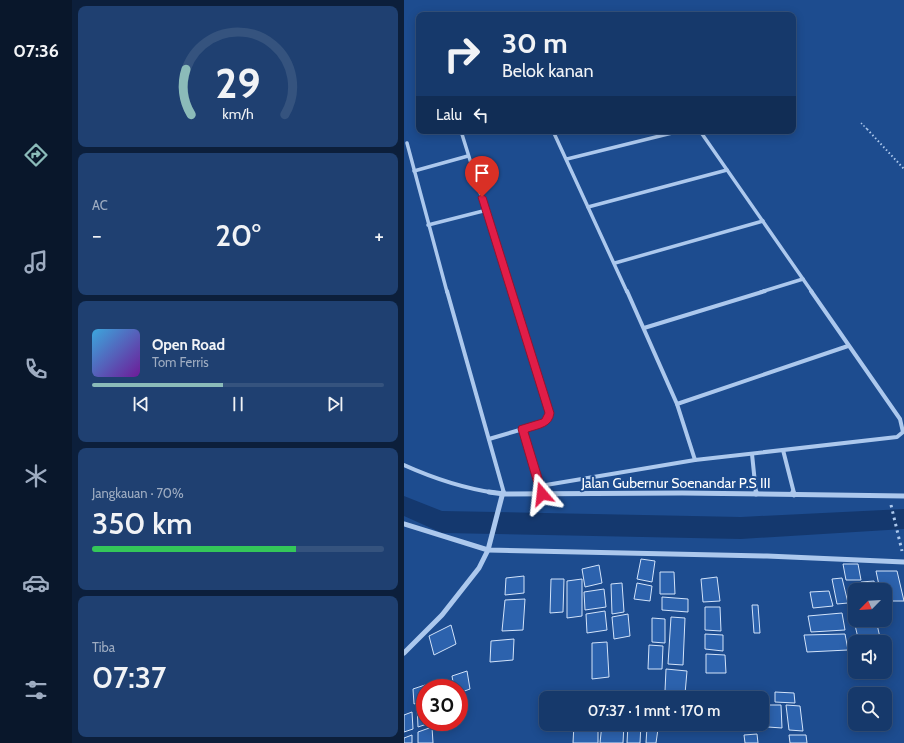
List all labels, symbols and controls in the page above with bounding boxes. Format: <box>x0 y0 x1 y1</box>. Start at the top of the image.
text: 30 m <box>502 26 568 60</box>
icon: right <box>436 28 488 80</box>
text: 07:36 <box>13 40 59 62</box>
text: 29 <box>215 58 261 108</box>
text: Belok kanan <box>502 60 594 82</box>
text: km/h <box>222 104 254 122</box>
icon: left <box>470 104 492 126</box>
text: Lalu <box>436 106 462 124</box>
icon: directions <box>22 141 50 169</box>
pin <box>465 156 499 197</box>
icon: arrive <box>471 162 493 184</box>
text: AC <box>92 197 108 213</box>
text: 20° <box>215 217 261 254</box>
text: − <box>92 222 102 249</box>
text: + <box>374 222 384 249</box>
icon: music <box>22 248 50 276</box>
text: Open Road <box>152 336 225 354</box>
text: Tom Ferris <box>152 354 209 370</box>
icon: phone <box>22 355 50 383</box>
icon: previous <box>130 393 152 415</box>
icon: pause <box>227 393 249 415</box>
icon: next <box>324 393 346 415</box>
icon: climate <box>22 462 50 490</box>
position arrow <box>521 473 563 515</box>
street label: Jalan Gubernur Soenandar P.S III <box>580 474 771 492</box>
text: Jangkauan · 70% <box>92 485 184 501</box>
text: 350 km <box>92 505 193 542</box>
icon: car <box>22 569 50 597</box>
north arrow <box>848 583 892 627</box>
map controls <box>848 583 892 731</box>
button: sound <box>848 635 892 679</box>
text: Tiba <box>92 639 115 655</box>
text: 07:37 <box>92 659 166 696</box>
icon: filters <box>22 676 50 704</box>
speed limit sign: 30 <box>416 679 468 731</box>
button: search <box>848 687 892 731</box>
text: 07:37 · 1 mnt · 170 m <box>588 702 720 720</box>

